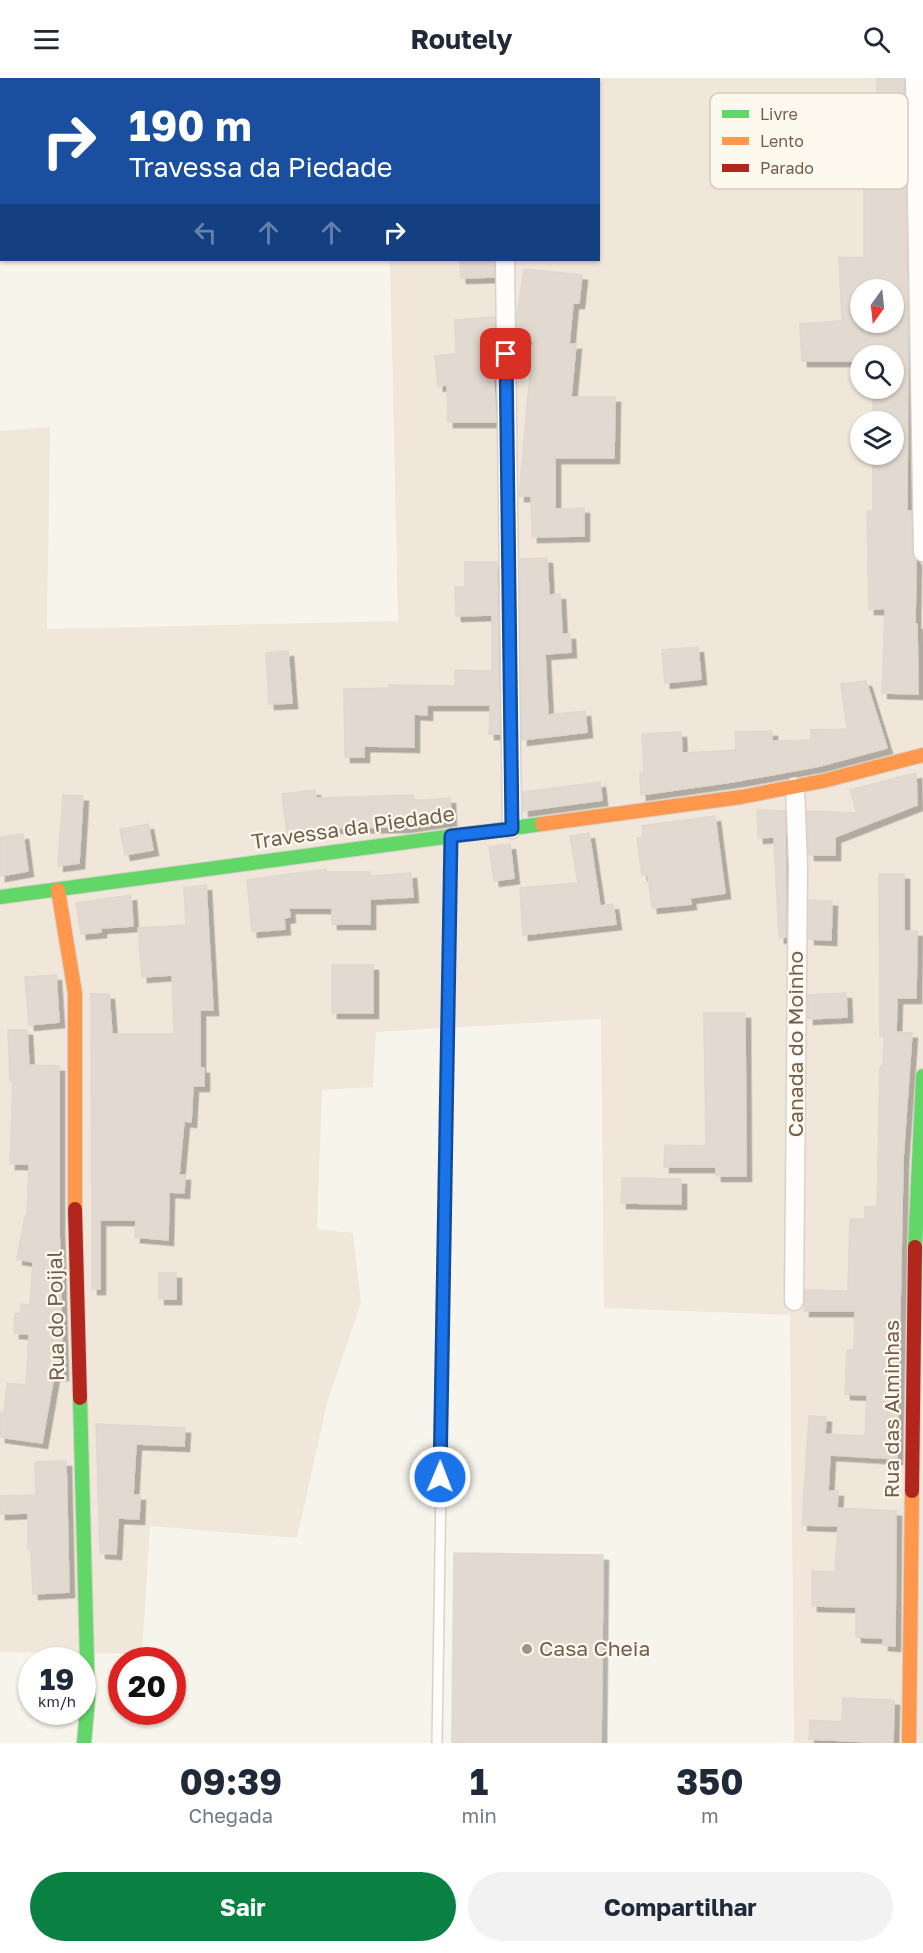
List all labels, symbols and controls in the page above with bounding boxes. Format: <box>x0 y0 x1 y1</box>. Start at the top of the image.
icon: menu <box>30 23 63 56</box>
text: Routely <box>410 23 513 55</box>
icon: search <box>860 23 893 56</box>
legend <box>710 93 908 189</box>
text: 190 m <box>129 100 252 150</box>
icon: right <box>30 102 108 180</box>
text: Livre <box>760 104 798 124</box>
text: Lento <box>760 131 804 151</box>
text: Travessa da Piedade <box>129 151 392 183</box>
text: Parado <box>760 158 814 178</box>
icon: left <box>189 216 222 249</box>
icon: ahead <box>252 216 285 249</box>
icon: ahead <box>315 216 348 249</box>
icon: right <box>378 216 411 249</box>
north arrow <box>850 279 904 333</box>
map controls <box>850 279 904 465</box>
pin <box>480 328 531 379</box>
icon: arrive <box>489 337 522 370</box>
button: search <box>850 345 904 399</box>
button: layers <box>850 411 904 465</box>
street label: Travessa da Piedade <box>250 800 456 854</box>
street label: Canada do Moinho <box>782 951 808 1137</box>
street label: Rua do Poijal <box>41 1251 69 1381</box>
street label: Rua das Alminhas <box>878 1320 904 1498</box>
position arrow <box>408 1445 472 1509</box>
place label: Casa Cheia <box>539 1635 650 1661</box>
marker: Casa Cheia <box>520 1642 534 1656</box>
speed limit sign: 20 <box>108 1647 186 1725</box>
text: 19 <box>40 1661 74 1697</box>
text: km/h <box>38 1692 76 1710</box>
text: 09:39 <box>179 1760 282 1803</box>
text: 1 <box>470 1760 488 1803</box>
text: 350 <box>676 1760 744 1803</box>
text: Chegada <box>188 1803 273 1827</box>
text: min <box>461 1803 497 1827</box>
text: m <box>701 1803 719 1827</box>
button: Sair <box>30 1872 456 1941</box>
button: Compartilhar <box>468 1872 893 1941</box>

